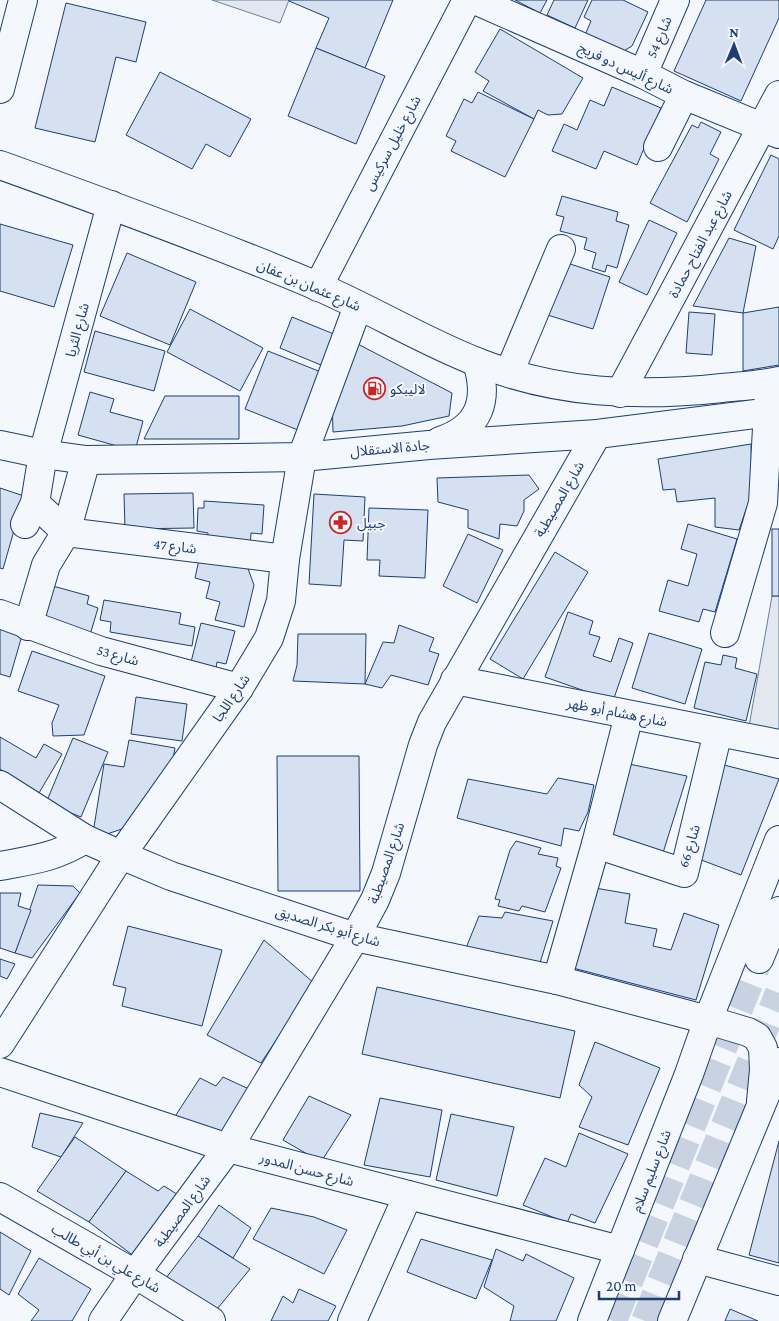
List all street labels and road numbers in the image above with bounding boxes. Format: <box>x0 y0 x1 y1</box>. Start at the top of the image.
street label: شارع 54 <box>643 14 678 61</box>
street label: شارع أليس دو فريج <box>575 38 676 100</box>
street label: شارع خليل سركيس <box>360 93 426 195</box>
street label: شارع عبد الفتاح حمادة <box>665 188 738 302</box>
street label: شارع عثمان بن عفان <box>254 256 363 317</box>
street label: شارع الثريا <box>62 301 95 360</box>
street label: جادة الاستقلال <box>349 437 431 460</box>
street label: شارع المصيطبة <box>531 458 590 541</box>
street label: شارع 47 <box>152 535 197 560</box>
street label: شارع 53 <box>94 641 141 671</box>
street label: شارع اللجا <box>209 671 255 727</box>
street label: شارع هشام أبو ظهر <box>564 694 669 733</box>
street label: شارع المصيطبة <box>365 820 410 907</box>
street label: شارع 66 <box>675 823 706 870</box>
street label: شارع أبو بكر الصديق <box>273 902 382 952</box>
street label: شارع سليم سلام <box>628 1128 677 1216</box>
street label: شارع حسن المدور <box>256 1148 356 1192</box>
street label: شارع المصيطبة <box>151 1172 216 1252</box>
street label: شارع علي بن أبي طالب <box>47 1220 164 1299</box>

